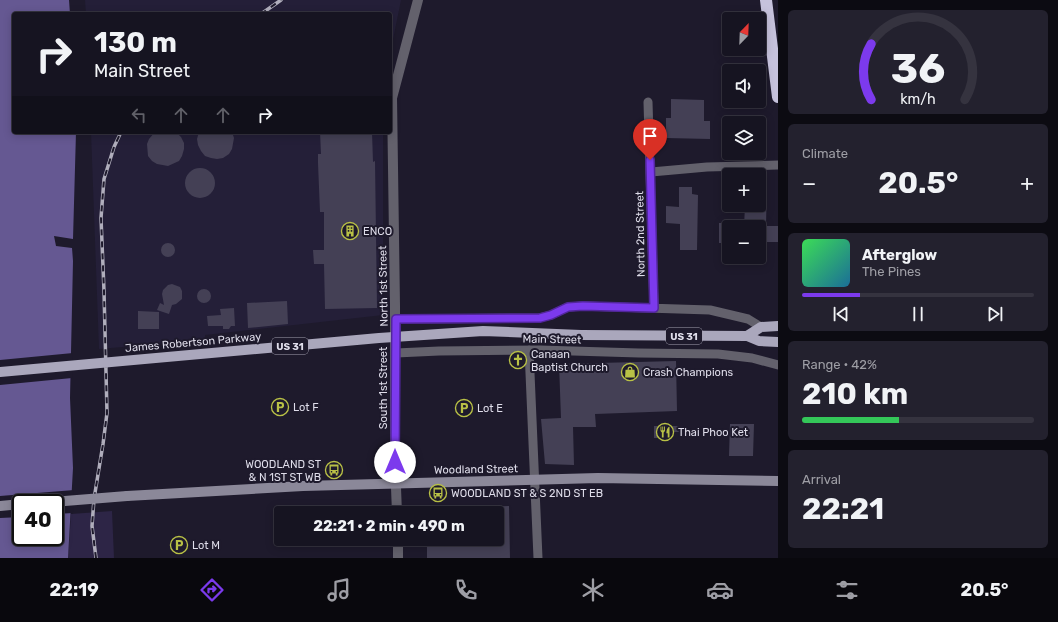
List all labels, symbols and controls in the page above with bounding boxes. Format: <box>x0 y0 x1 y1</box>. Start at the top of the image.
north arrow <box>722 12 766 56</box>
map controls <box>722 12 766 264</box>
text: 130 m <box>94 26 177 59</box>
icon: right <box>28 28 80 80</box>
text: 36 <box>891 44 945 93</box>
text: Main Street <box>94 60 190 82</box>
button: sound <box>722 64 766 108</box>
text: km/h <box>900 91 936 108</box>
icon: left <box>128 104 150 126</box>
icon: ahead <box>170 104 192 126</box>
icon: ahead <box>212 104 234 126</box>
icon: right <box>254 104 276 126</box>
button: layers <box>722 116 766 160</box>
pin <box>633 119 667 160</box>
icon: arrive <box>639 125 661 147</box>
text: Climate <box>802 146 848 161</box>
text: 20.5° <box>878 165 958 201</box>
button: + <box>722 168 766 212</box>
text: − <box>802 170 816 197</box>
text: + <box>1020 170 1034 197</box>
street label: North 2nd Street <box>633 190 648 277</box>
button: − <box>722 220 766 264</box>
building icon: ENCO <box>340 221 360 241</box>
place label: ENCO <box>363 225 392 238</box>
street label: North 1st Street <box>376 245 391 327</box>
text: Afterglow <box>862 246 937 264</box>
text: The Pines <box>862 264 921 279</box>
icon: previous <box>830 303 852 325</box>
icon: pause <box>907 303 929 325</box>
icon: next <box>984 303 1006 325</box>
road number: US 31 <box>666 328 702 344</box>
street label: James Robertson Parkway <box>124 330 262 355</box>
street label: Main Street <box>523 332 582 347</box>
road number: US 31 <box>272 338 308 354</box>
street label: South 1st Street <box>377 346 390 429</box>
place label: Canaan Baptist Church <box>531 348 608 374</box>
church icon: Canaan Baptist Church <box>508 350 528 370</box>
text: Range · 42% <box>802 357 877 372</box>
shop icon: Crash Champions <box>620 362 640 382</box>
place label: Crash Champions <box>643 366 734 379</box>
text: 210 km <box>802 376 908 412</box>
parking icon: Lot F <box>270 397 290 417</box>
parking icon: Lot E <box>454 398 474 418</box>
place label: Lot F <box>293 401 319 414</box>
place label: Lot E <box>477 402 503 415</box>
restaurant icon: Thai Phoo Ket <box>655 422 675 442</box>
place label: Thai Phoo Ket <box>678 426 749 439</box>
position arrow <box>374 441 416 483</box>
place label: WOODLAND ST & N 1ST ST WB <box>245 458 322 484</box>
bus stop icon: WOODLAND ST & N 1ST ST WB <box>324 460 344 480</box>
street label: Woodland Street <box>434 462 519 477</box>
text: Arrival <box>802 472 841 487</box>
bus stop icon: WOODLAND ST & S 2ND ST EB <box>428 483 448 503</box>
place label: WOODLAND ST & S 2ND ST EB <box>451 487 603 500</box>
text: 22:21 <box>802 491 884 527</box>
speed limit sign: 40 <box>12 494 64 546</box>
text: 22:21 · 2 min · 490 m <box>313 517 465 535</box>
parking icon: Lot M <box>169 535 189 555</box>
place label: Lot M <box>192 539 220 552</box>
icon: directions <box>198 576 226 604</box>
icon: music <box>325 576 353 604</box>
icon: phone <box>452 576 480 604</box>
icon: climate <box>579 576 607 604</box>
icon: car <box>706 576 734 604</box>
icon: filters <box>833 576 861 604</box>
text: 22:19 <box>50 579 99 601</box>
text: 20.5° <box>960 579 1008 601</box>

